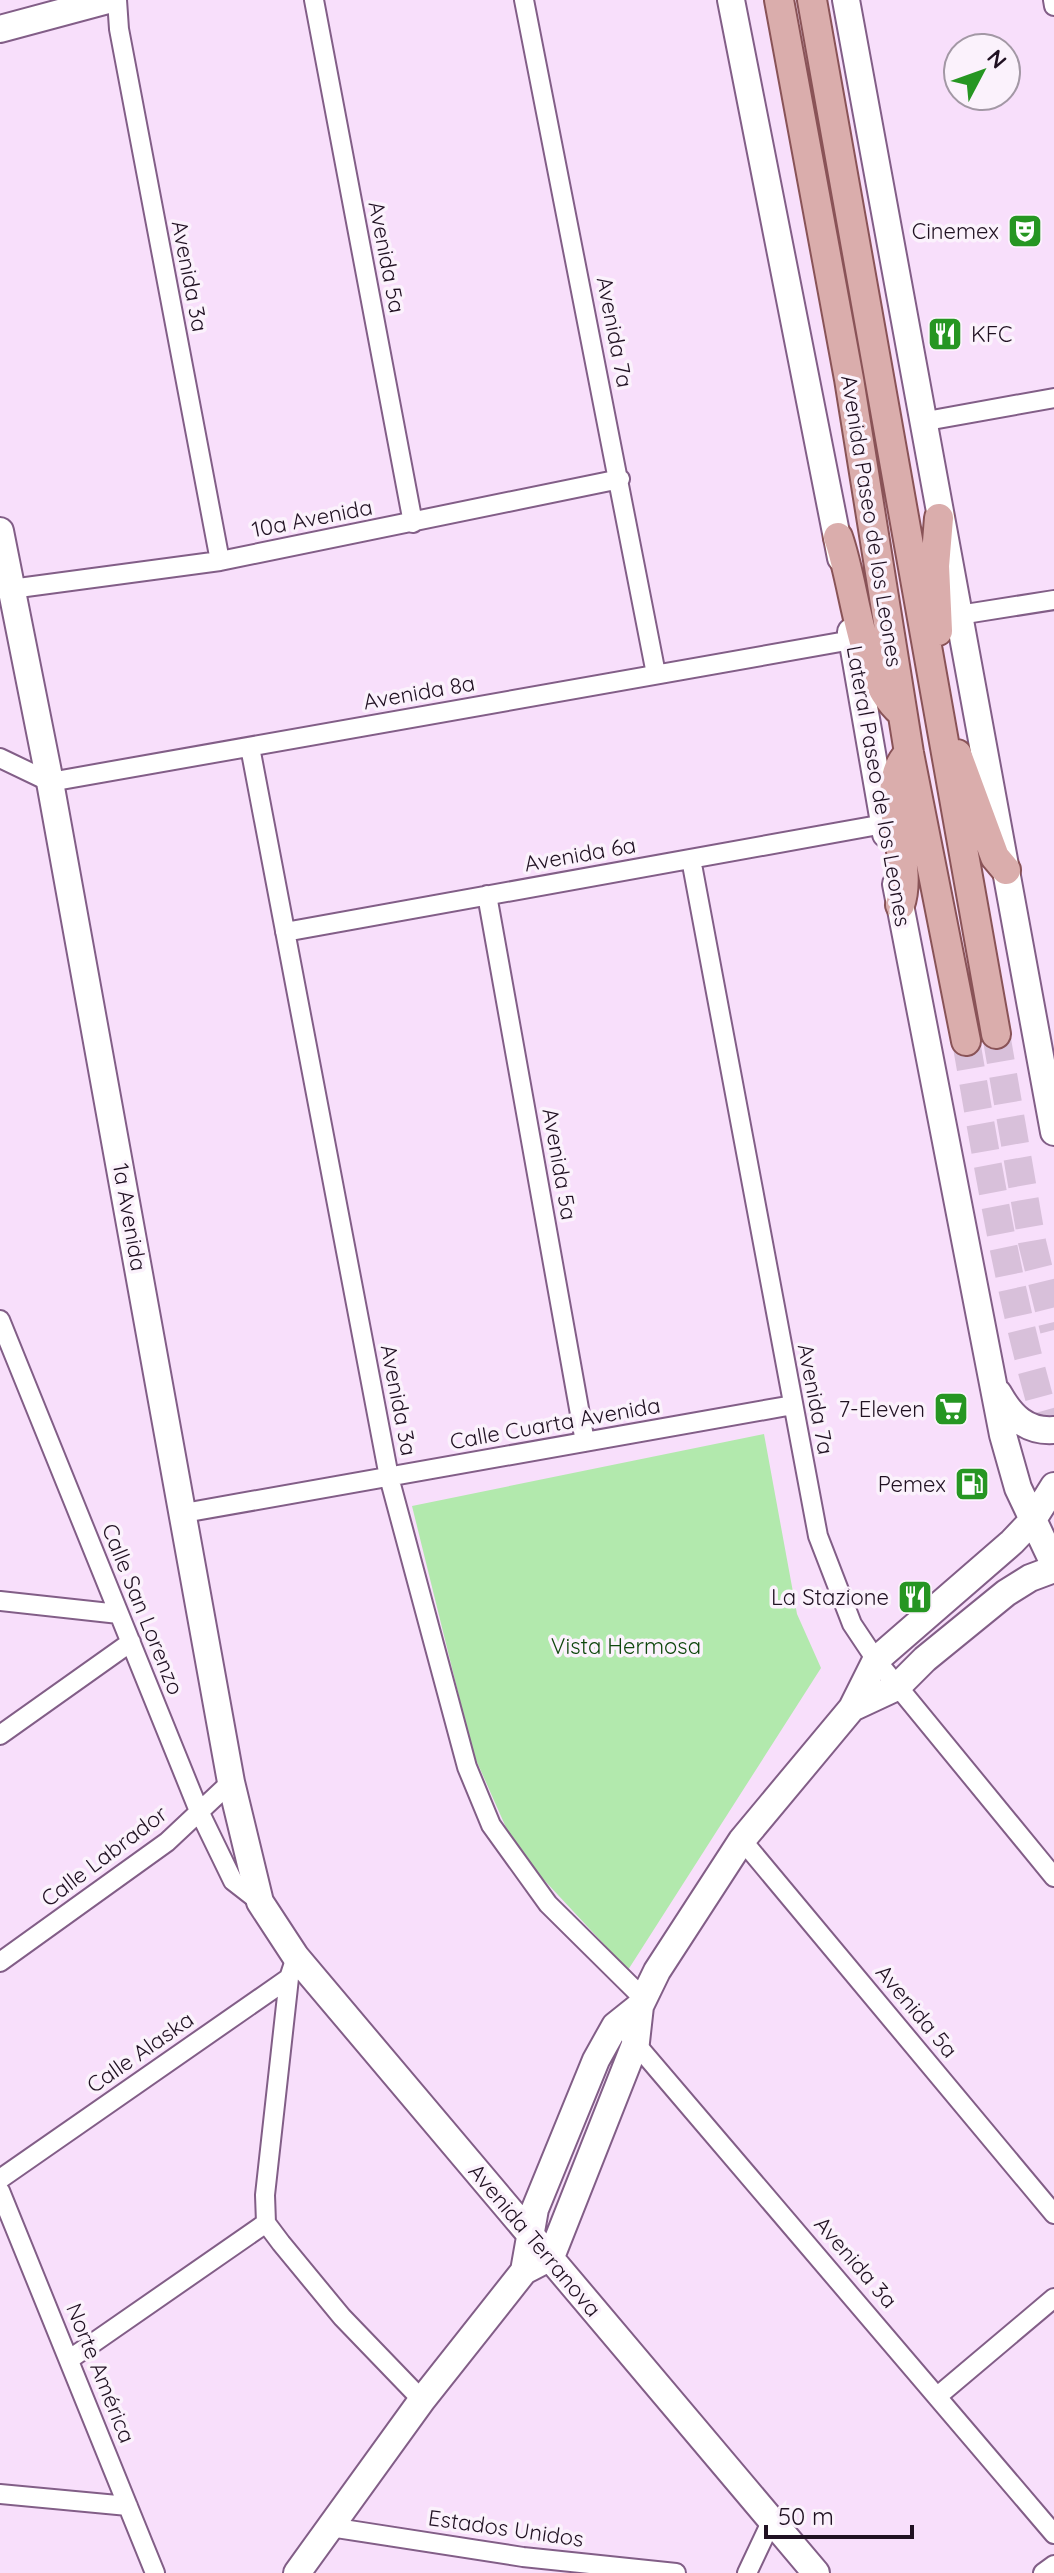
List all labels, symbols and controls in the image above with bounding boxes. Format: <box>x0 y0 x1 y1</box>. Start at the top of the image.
north arrow <box>942 32 1022 112</box>
text: N <box>981 44 1013 74</box>
street label: Avenida 5a <box>362 199 412 315</box>
theatre icon: Cinemex <box>1006 212 1044 250</box>
place label: Cinemex <box>912 217 999 245</box>
street label: Avenida 3a <box>166 218 214 334</box>
street label: Avenida 7a <box>591 274 639 390</box>
restaurant icon: KFC <box>926 315 964 353</box>
place label: KFC <box>971 320 1012 348</box>
street label: Avenida Paseo de los Leones <box>835 373 909 669</box>
street label: 10a Avenida <box>249 493 375 543</box>
street label: Lateral Paseo de los Leones <box>840 643 918 929</box>
street label: Avenida 8a <box>361 668 477 716</box>
street label: Avenida 6a <box>522 830 638 878</box>
street label: Avenida 5a <box>536 1106 584 1222</box>
street label: 1a Avenida <box>107 1161 153 1273</box>
street label: Avenida 7a <box>792 1341 840 1457</box>
street label: Avenida 3a <box>375 1342 423 1458</box>
supermarket icon: 7-Eleven <box>932 1390 970 1428</box>
street label: Calle Cuarta Avenida <box>448 1391 662 1455</box>
place label: 7-Eleven <box>839 1395 925 1423</box>
fuel station icon: Pemex <box>953 1465 991 1503</box>
place label: Pemex <box>878 1470 946 1498</box>
street label: Calle San Lorenzo <box>96 1519 190 1699</box>
restaurant icon: La Stazione <box>896 1578 934 1616</box>
place label: La Stazione <box>771 1583 889 1611</box>
park label: Vista Hermosa <box>551 1632 701 1660</box>
street label: Calle Labrador <box>35 1799 173 1913</box>
street label: Avenida 5a <box>870 1959 964 2063</box>
street label: Calle Alaska <box>81 2005 199 2099</box>
street label: Avenida Terranova <box>463 2158 607 2322</box>
street label: Avenida 3a <box>809 2210 903 2314</box>
street label: Norte América <box>60 2299 142 2447</box>
scale bar <box>766 2489 912 2539</box>
text: 50 m <box>778 2501 834 2531</box>
street label: Estados Unidos <box>427 2503 585 2553</box>

